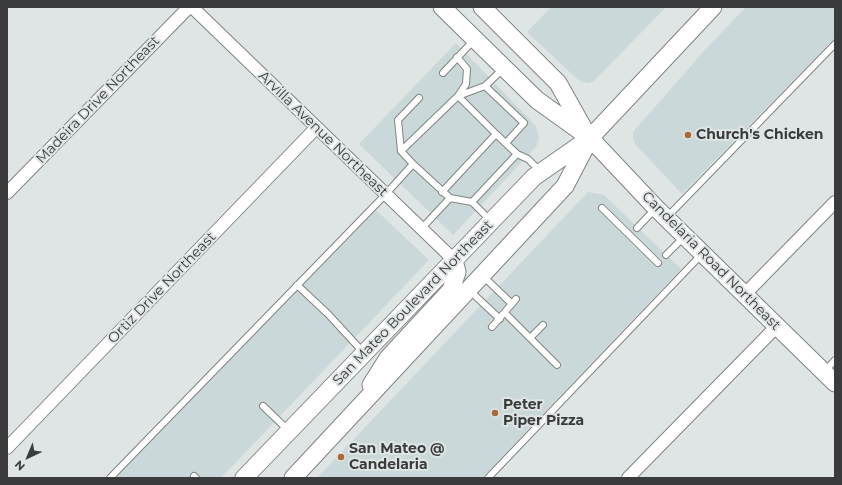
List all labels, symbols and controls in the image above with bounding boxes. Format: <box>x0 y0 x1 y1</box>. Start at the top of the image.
street label: Madeira Drive Northeast <box>33 33 163 167</box>
street label: Arvilla Avenue Northeast <box>255 68 391 200</box>
place label: Church's Chicken <box>696 127 823 143</box>
marker: Church's Chicken <box>683 130 693 140</box>
street label: Candelaria Road Northeast <box>638 188 784 334</box>
street label: San Mateo Boulevard Northeast <box>329 217 497 389</box>
street label: Ortiz Drive Northeast <box>104 229 220 347</box>
place label: Peter Piper Pizza <box>503 397 584 430</box>
marker: Peter Piper Pizza <box>490 408 500 418</box>
north arrow <box>8 437 48 477</box>
place label: San Mateo @ Candelaria <box>349 441 445 474</box>
marker: San Mateo @ Candelaria <box>336 452 346 462</box>
text: N <box>12 458 28 474</box>

